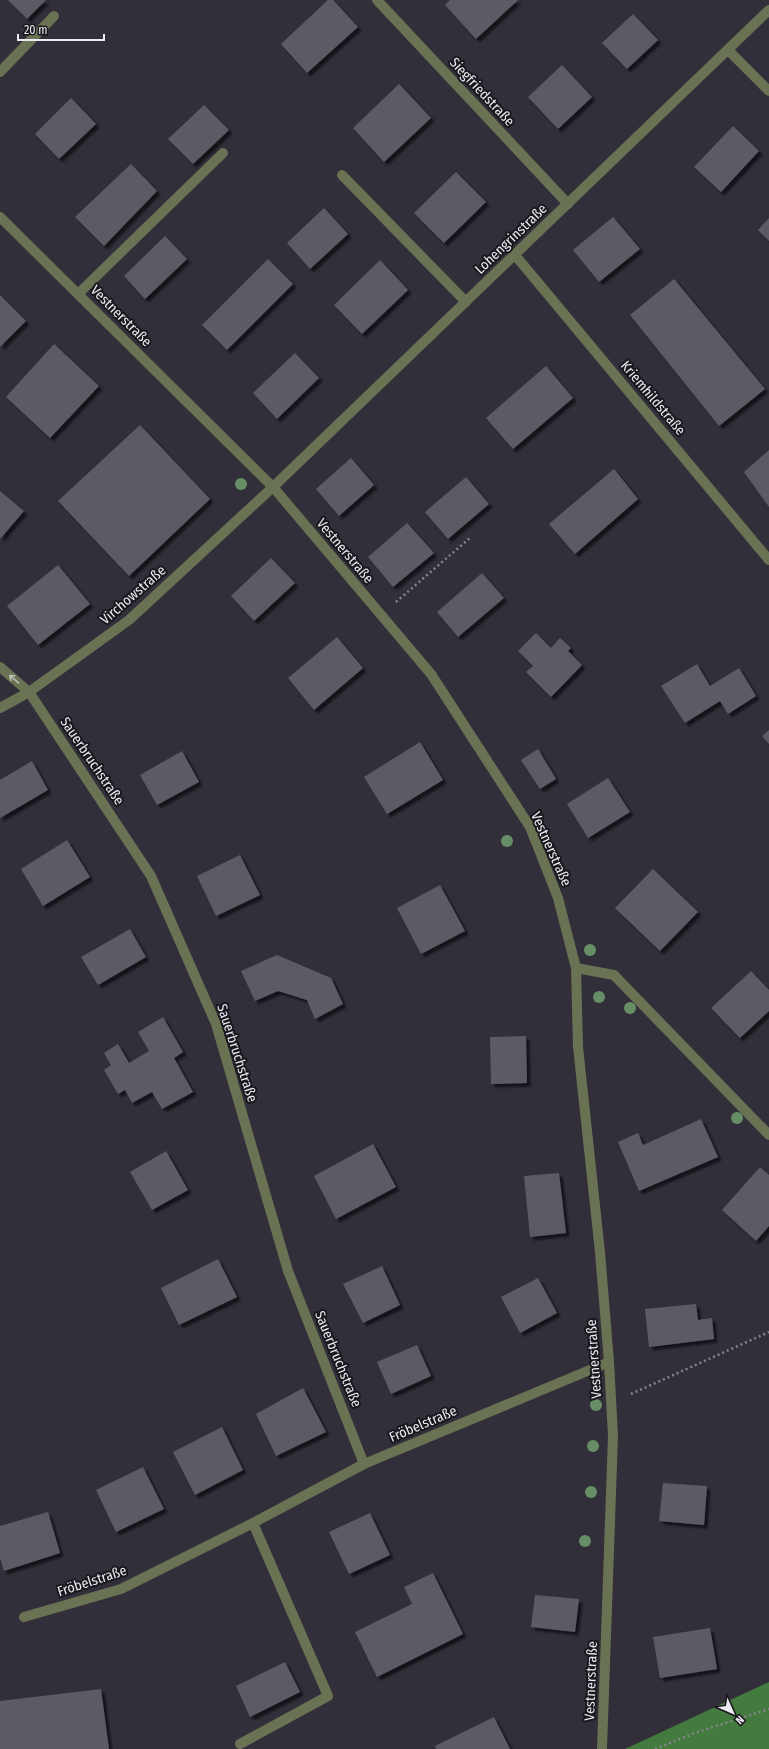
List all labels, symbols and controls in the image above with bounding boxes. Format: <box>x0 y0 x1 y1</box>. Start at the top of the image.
scale bar <box>18 16 104 42</box>
text: 20 m <box>24 23 48 37</box>
street label: Siegfriedstraße <box>446 54 518 130</box>
street label: Lohengrinstraße <box>471 200 551 278</box>
street label: Vestnerstraße <box>87 282 155 350</box>
street label: Kriemhildstraße <box>617 357 689 439</box>
street label: Vestnerstraße <box>313 515 377 587</box>
street label: Virchowstraße <box>97 562 169 628</box>
one-way arrow <box>9 675 20 684</box>
street label: Sauerbruchstraße <box>56 714 128 808</box>
street label: Vestnerstraße <box>527 809 575 889</box>
street label: Sauerbruchstraße <box>213 1002 261 1104</box>
street label: Sauerbruchstraße <box>311 1308 365 1410</box>
street label: Vestnerstraße <box>583 1319 605 1399</box>
street label: Fröbelstraße <box>387 1402 459 1446</box>
street label: Fröbelstraße <box>55 1562 129 1600</box>
street label: Vestnerstraße <box>581 1641 601 1721</box>
north arrow <box>713 1693 753 1733</box>
text: N <box>733 1713 747 1727</box>

